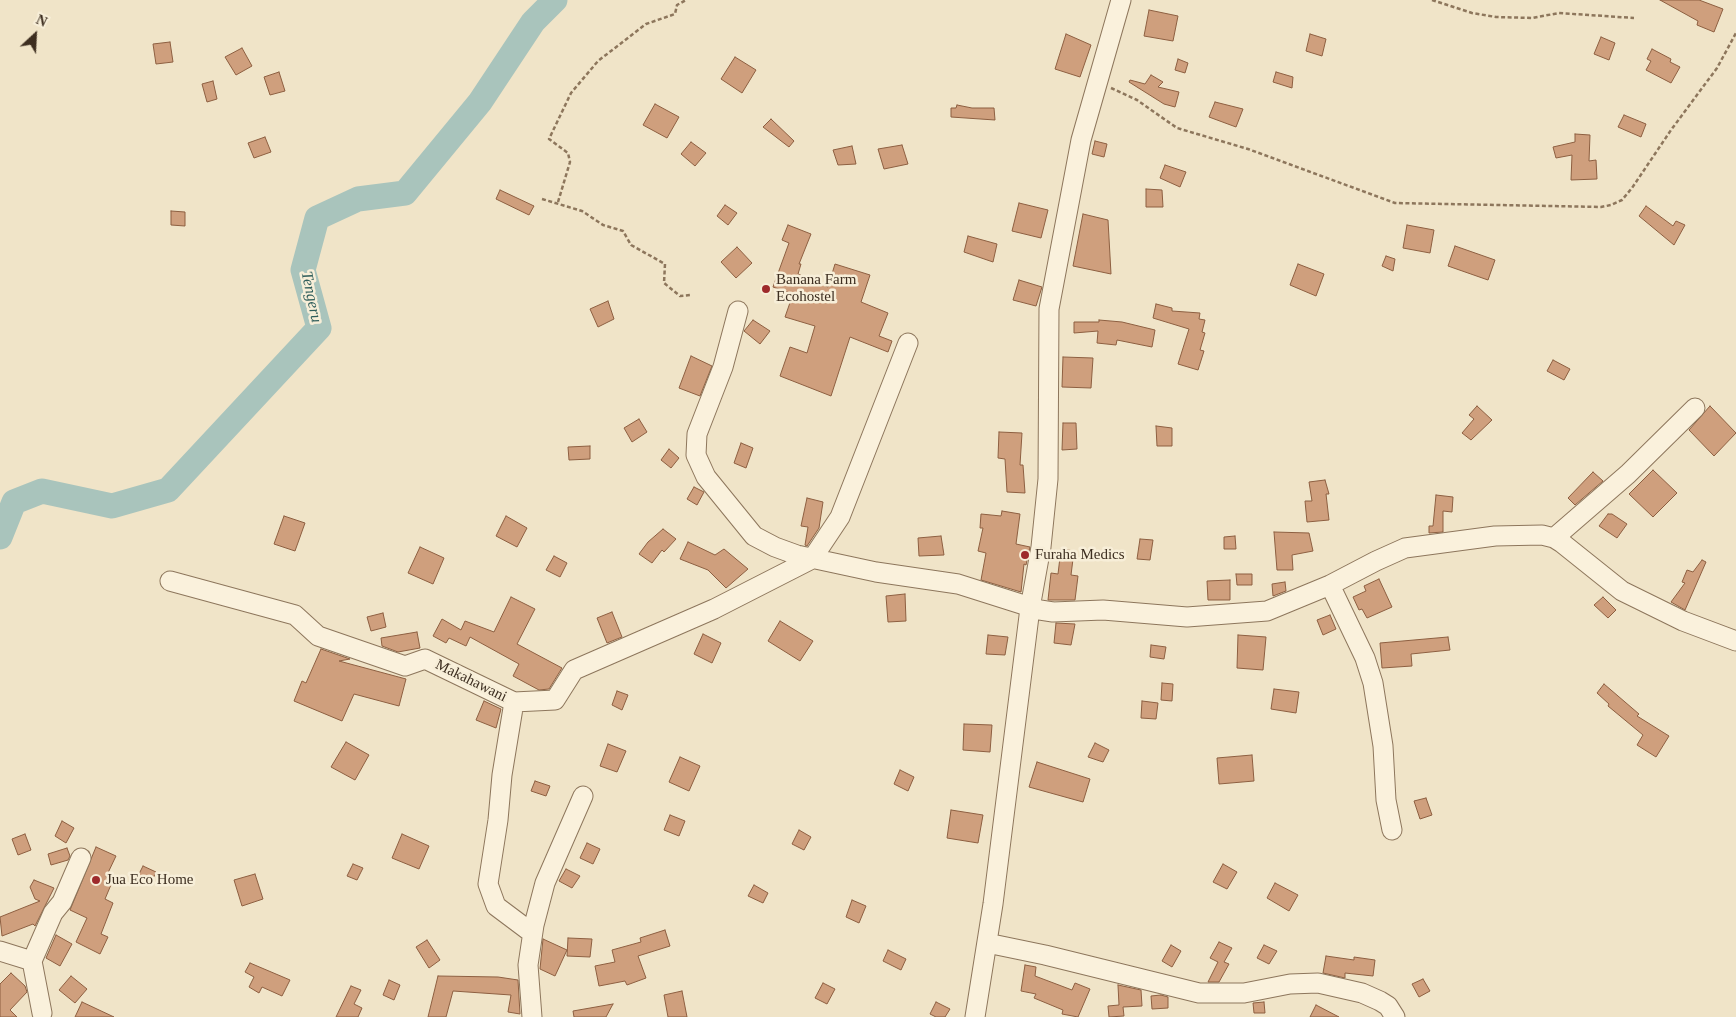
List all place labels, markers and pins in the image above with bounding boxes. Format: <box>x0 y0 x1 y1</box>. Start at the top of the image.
place label: Banana Farm Ecohostel <box>776 271 856 306</box>
marker: Banana Farm Ecohostel <box>760 283 772 295</box>
place label: Furaha Medics <box>1035 546 1125 564</box>
marker: Furaha Medics <box>1019 549 1031 561</box>
place label: Jua Eco Home <box>106 871 193 889</box>
marker: Jua Eco Home <box>90 874 102 886</box>

